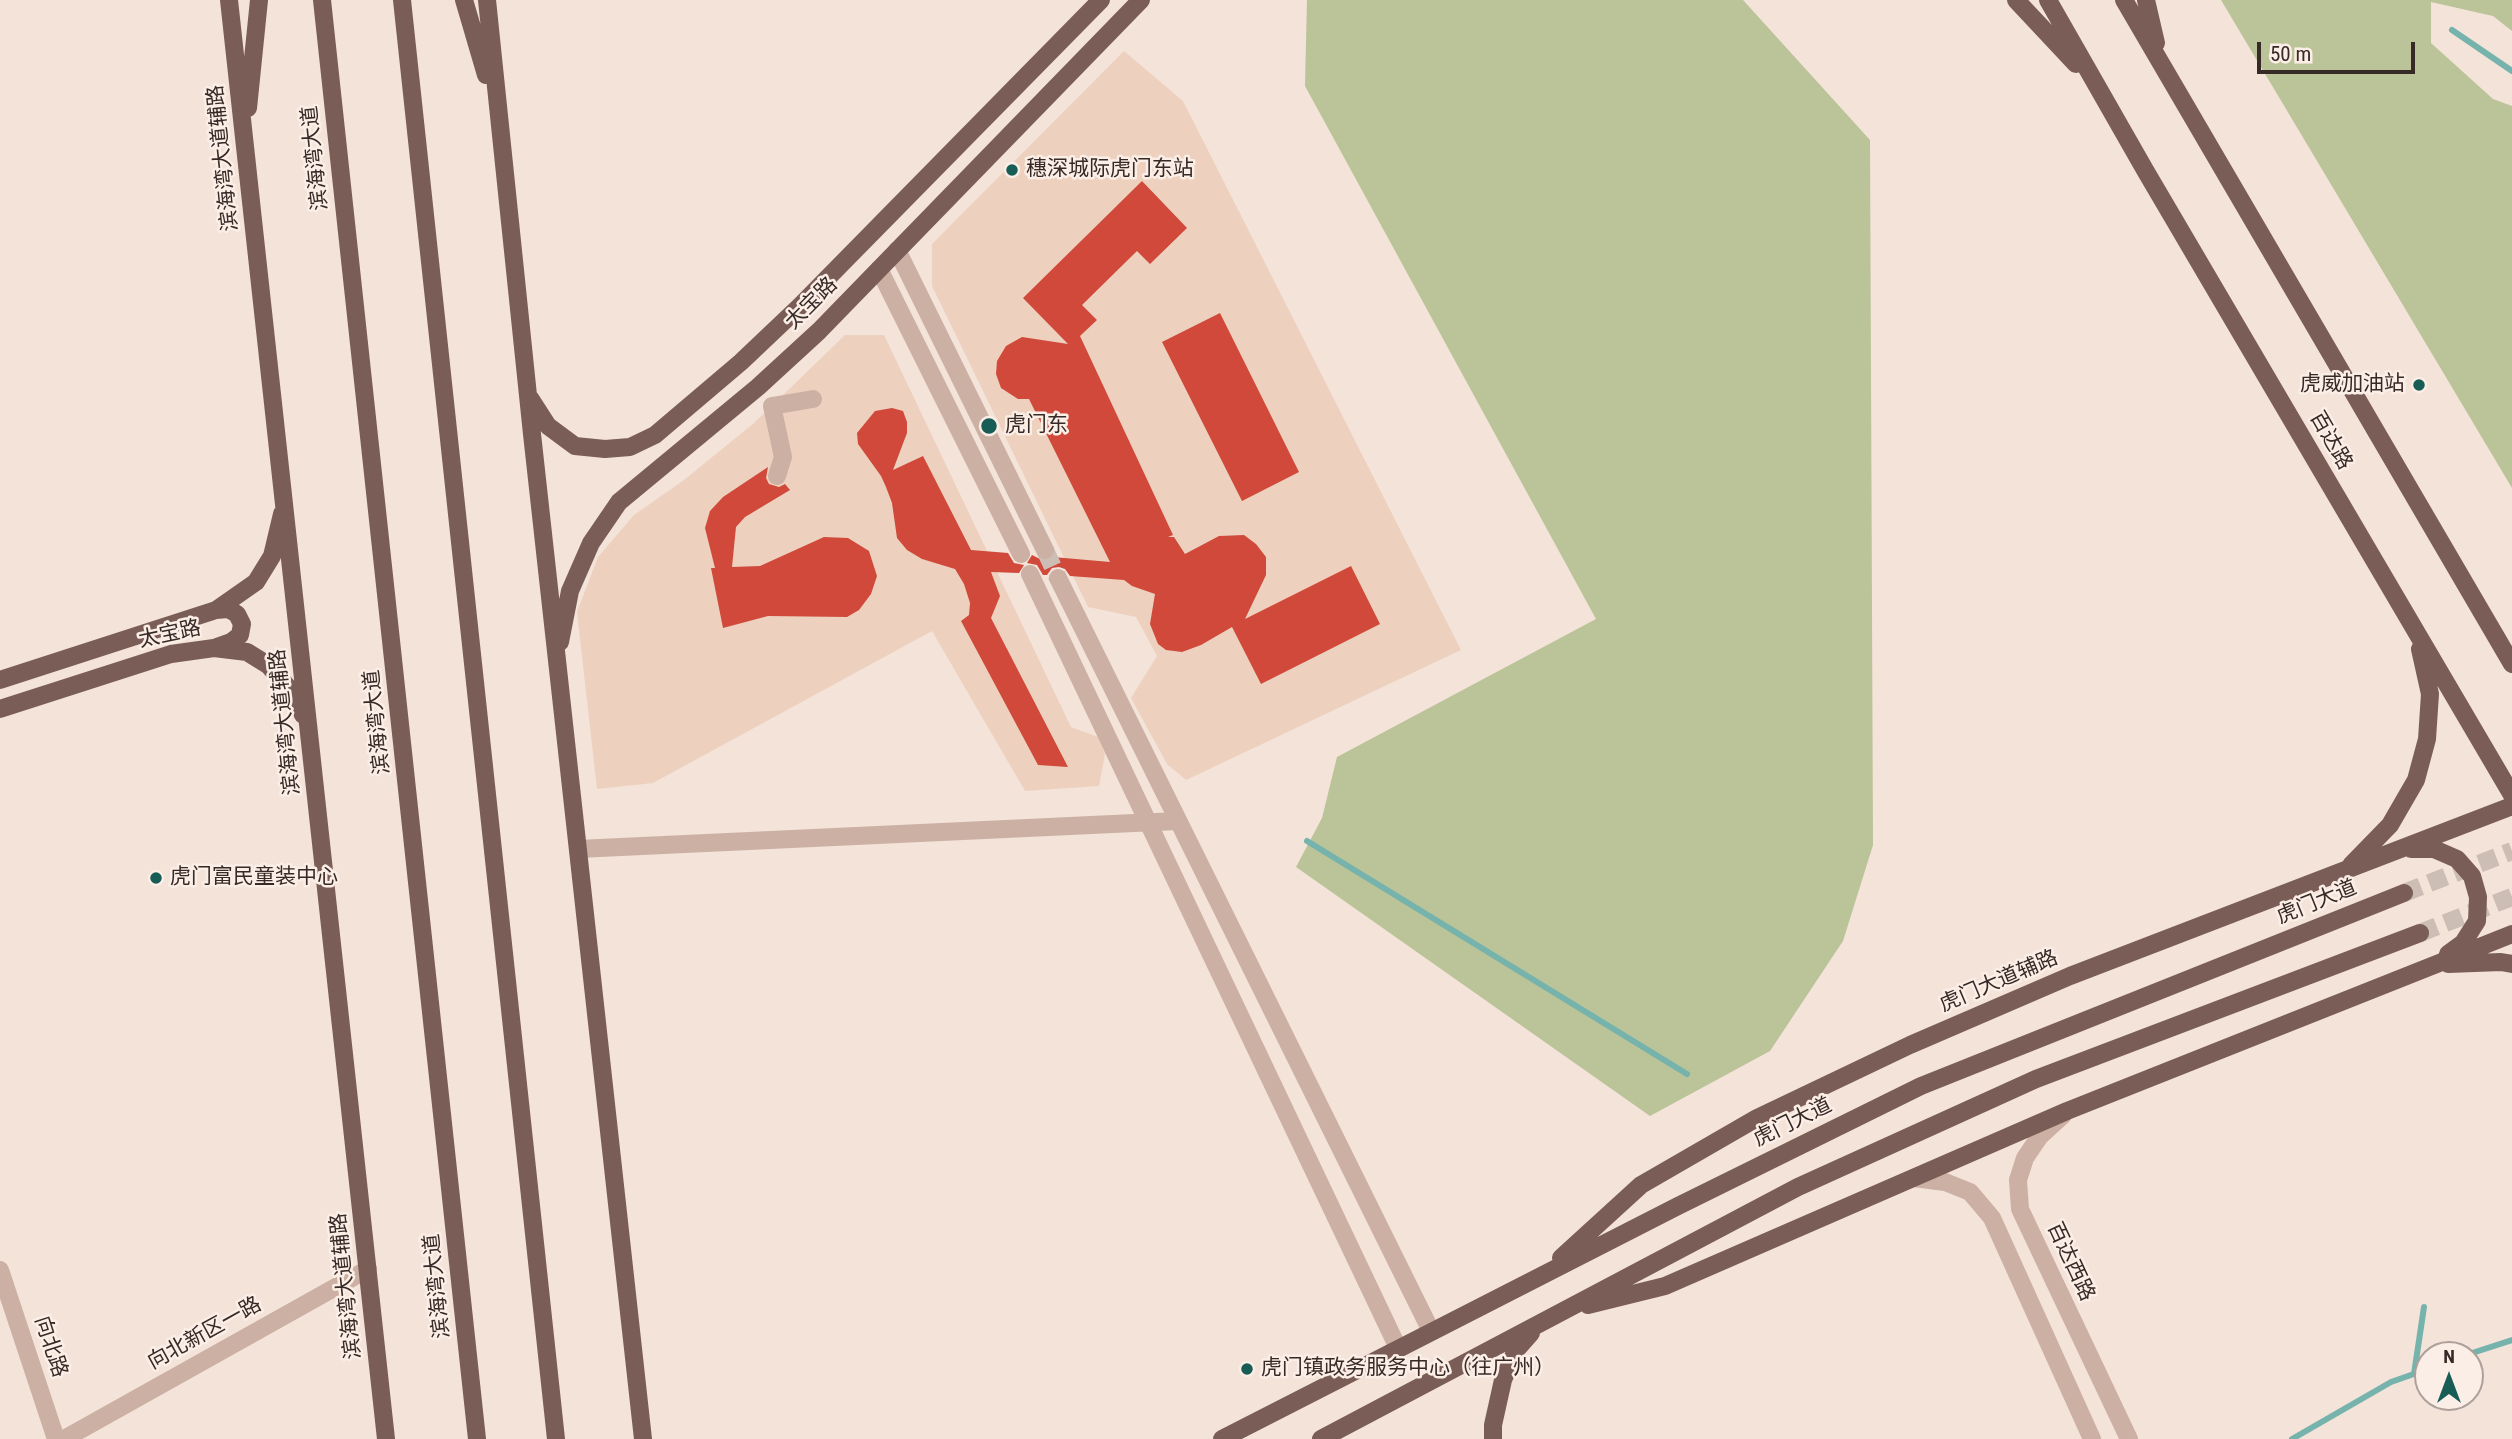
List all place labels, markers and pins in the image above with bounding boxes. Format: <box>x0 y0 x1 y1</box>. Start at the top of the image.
place label: 穗深城际虎门东站 <box>1026 157 1194 183</box>
marker: 穗深城际虎门东站 <box>1004 162 1020 178</box>
place label: 虎威加油站 <box>2300 372 2405 398</box>
marker: 虎威加油站 <box>2411 377 2427 393</box>
place label: 虎门东 <box>1005 413 1068 439</box>
marker: 虎门东 <box>979 416 999 436</box>
place label: 虎门富民童装中心 <box>170 865 338 891</box>
marker: 虎门富民童装中心 <box>148 870 164 886</box>
place label: 虎门镇政务服务中心（往广州） <box>1261 1356 1555 1382</box>
marker: 虎门镇政务服务中心（往广州） <box>1239 1361 1255 1377</box>

